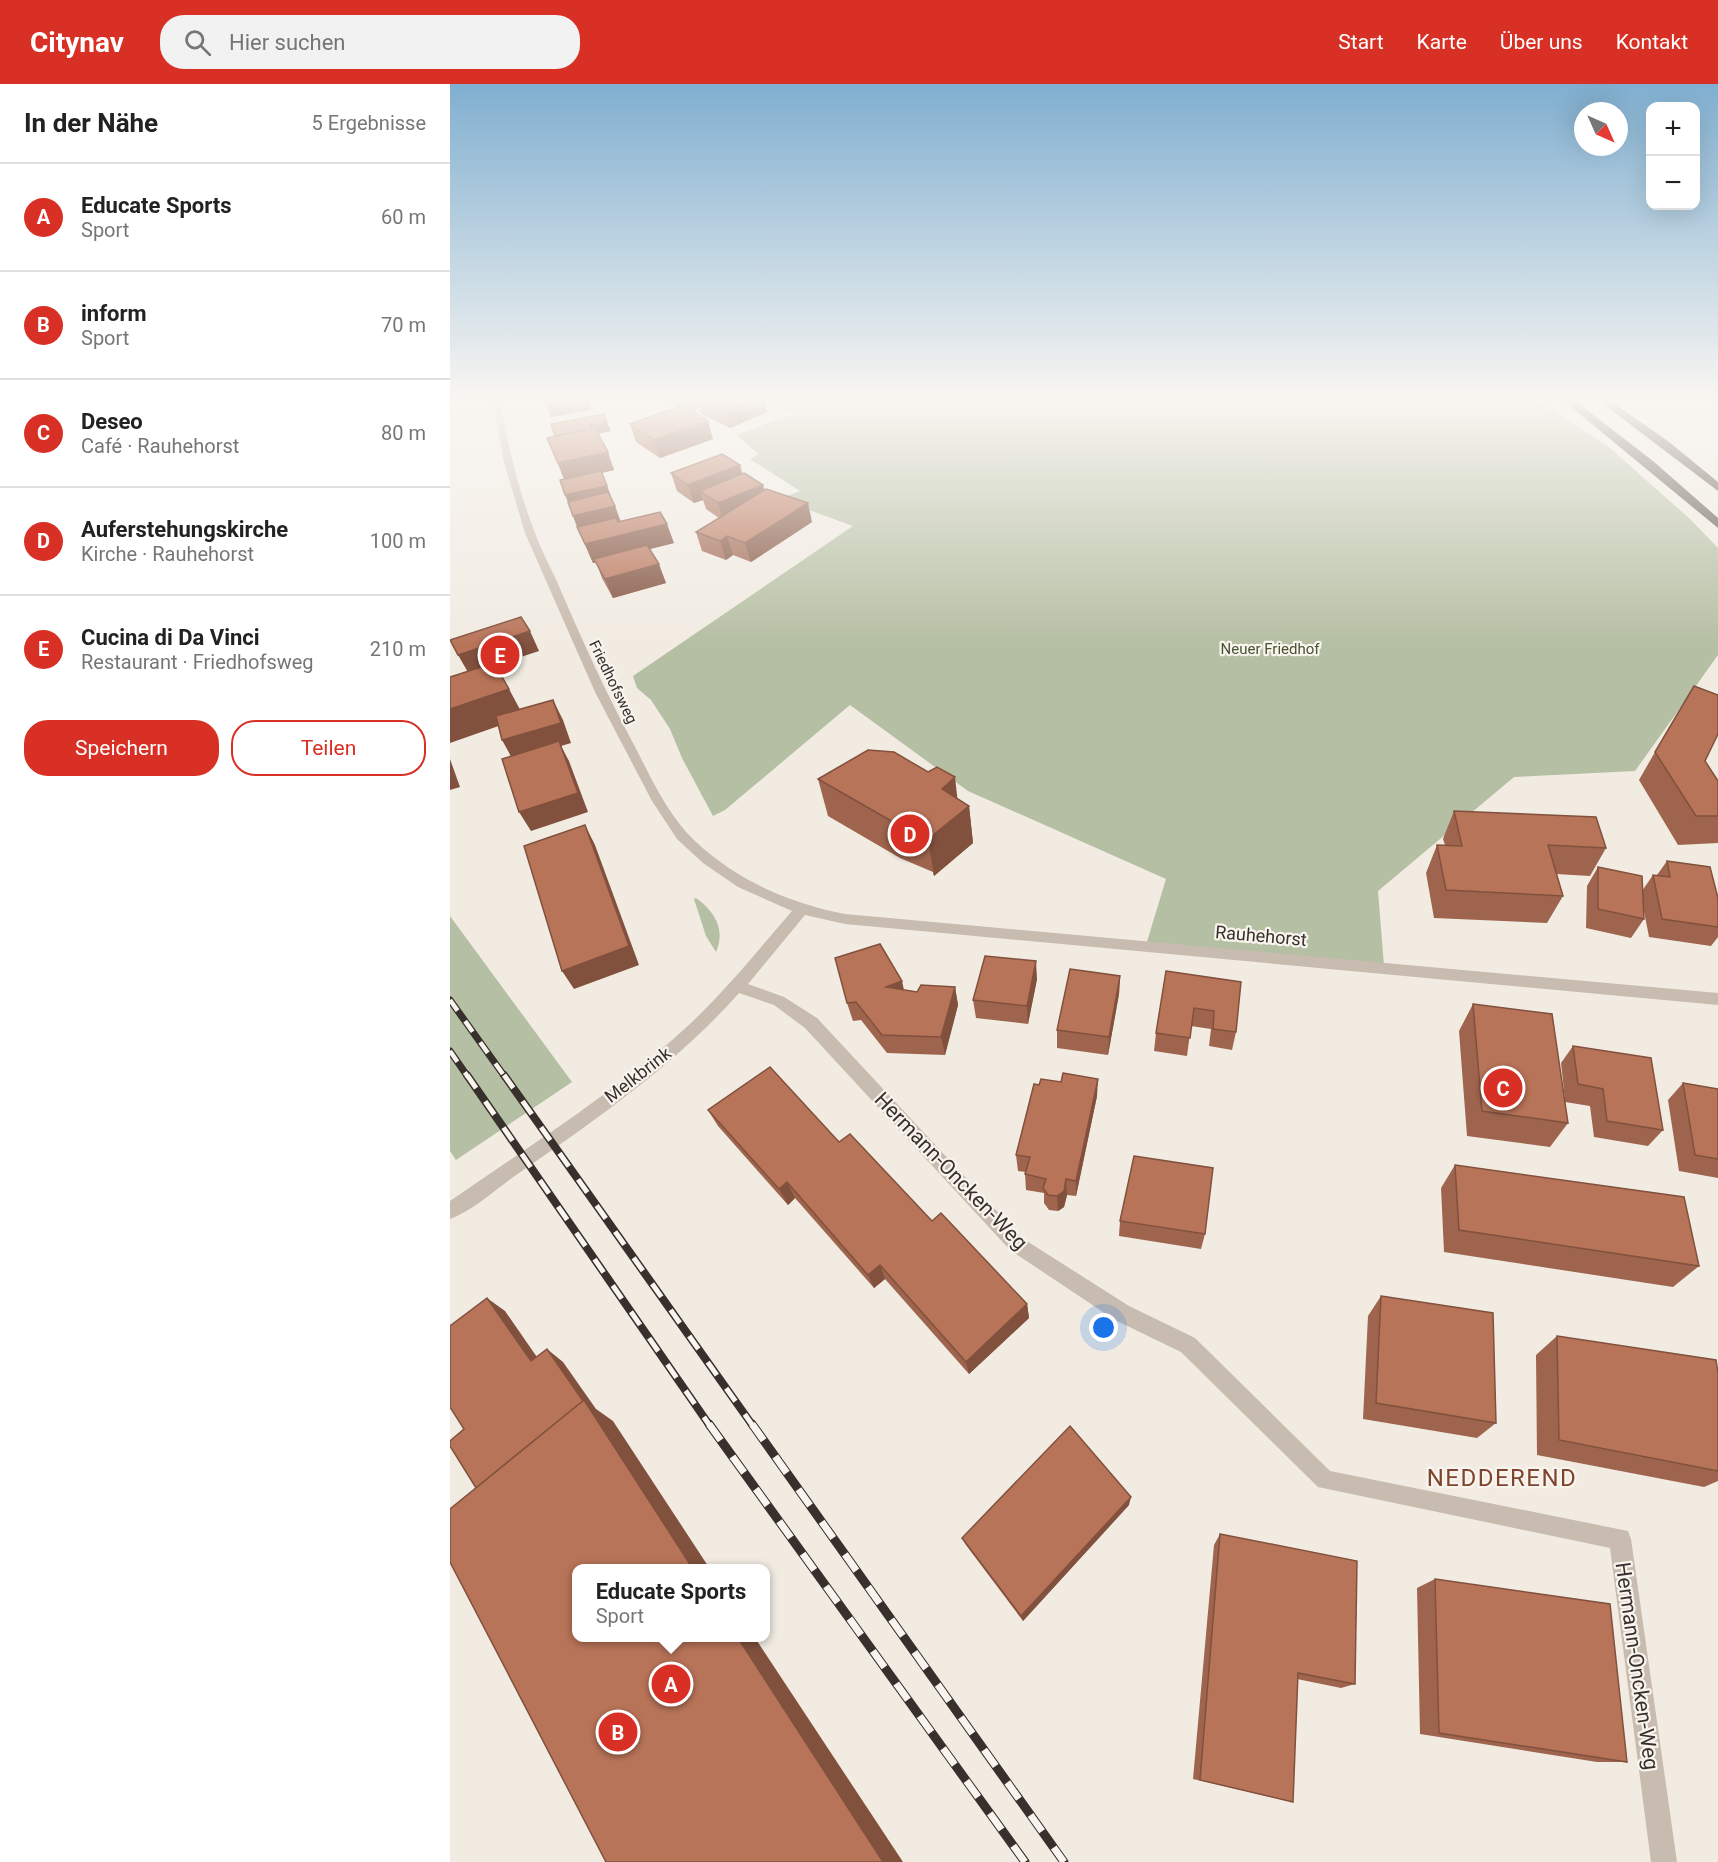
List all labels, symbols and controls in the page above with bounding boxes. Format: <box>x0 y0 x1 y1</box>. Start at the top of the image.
search box <box>160 15 580 69</box>
text: Citynav <box>30 26 124 59</box>
icon: search <box>181 26 214 59</box>
text: Hier suchen <box>229 30 346 55</box>
text: Start <box>1338 30 1384 54</box>
text: Karte <box>1417 30 1467 54</box>
text: Über uns <box>1500 30 1583 54</box>
text: Kontakt <box>1616 30 1688 54</box>
north arrow <box>1574 102 1628 156</box>
map controls <box>1646 102 1700 210</box>
button: + <box>1646 102 1700 156</box>
text: In der Nähe <box>24 108 158 138</box>
text: 5 Ergebnisse <box>312 111 426 135</box>
button: − <box>1646 156 1700 210</box>
text: Educate Sports <box>81 193 232 218</box>
text: A <box>37 205 50 229</box>
text: 60 m <box>381 205 426 229</box>
text: Sport <box>81 218 129 242</box>
text: inform <box>81 301 147 326</box>
text: B <box>37 313 50 337</box>
text: 70 m <box>381 313 426 337</box>
text: Sport <box>81 326 129 350</box>
text: Deseo <box>81 409 143 434</box>
text: C <box>37 421 50 445</box>
text: 80 m <box>381 421 426 445</box>
text: Café · Rauhehorst <box>81 434 239 458</box>
text: Auferstehungskirche <box>81 517 288 542</box>
text: D <box>37 529 50 553</box>
text: 100 m <box>370 529 426 553</box>
text: Kirche · Rauhehorst <box>81 542 254 566</box>
text: Cucina di Da Vinci <box>81 625 260 650</box>
pin: E <box>481 632 520 678</box>
text: E <box>38 637 49 661</box>
text: 210 m <box>370 637 426 661</box>
street label: Friedhofsweg <box>585 637 641 727</box>
park label: Neuer Friedhof <box>1221 640 1320 658</box>
text: Restaurant · Friedhofsweg <box>81 650 314 674</box>
button: Speichern <box>24 720 219 776</box>
button: Teilen <box>231 720 426 776</box>
pin: D <box>890 812 930 856</box>
street label: Rauhehorst <box>1214 921 1308 950</box>
street label: Melkbrink <box>600 1042 676 1107</box>
pin: C <box>1484 1066 1522 1110</box>
street label: Hermann-Oncken-Weg <box>870 1087 1032 1255</box>
your location <box>1089 1313 1118 1342</box>
district label: NEDDEREND <box>1427 1464 1577 1492</box>
street label: Hermann-Oncken-Weg <box>1611 1561 1663 1771</box>
popup <box>572 1564 770 1642</box>
text: Educate Sports <box>596 1579 746 1604</box>
text: Sport <box>596 1604 644 1628</box>
pin: A <box>652 1662 690 1706</box>
pin: B <box>598 1710 638 1754</box>

